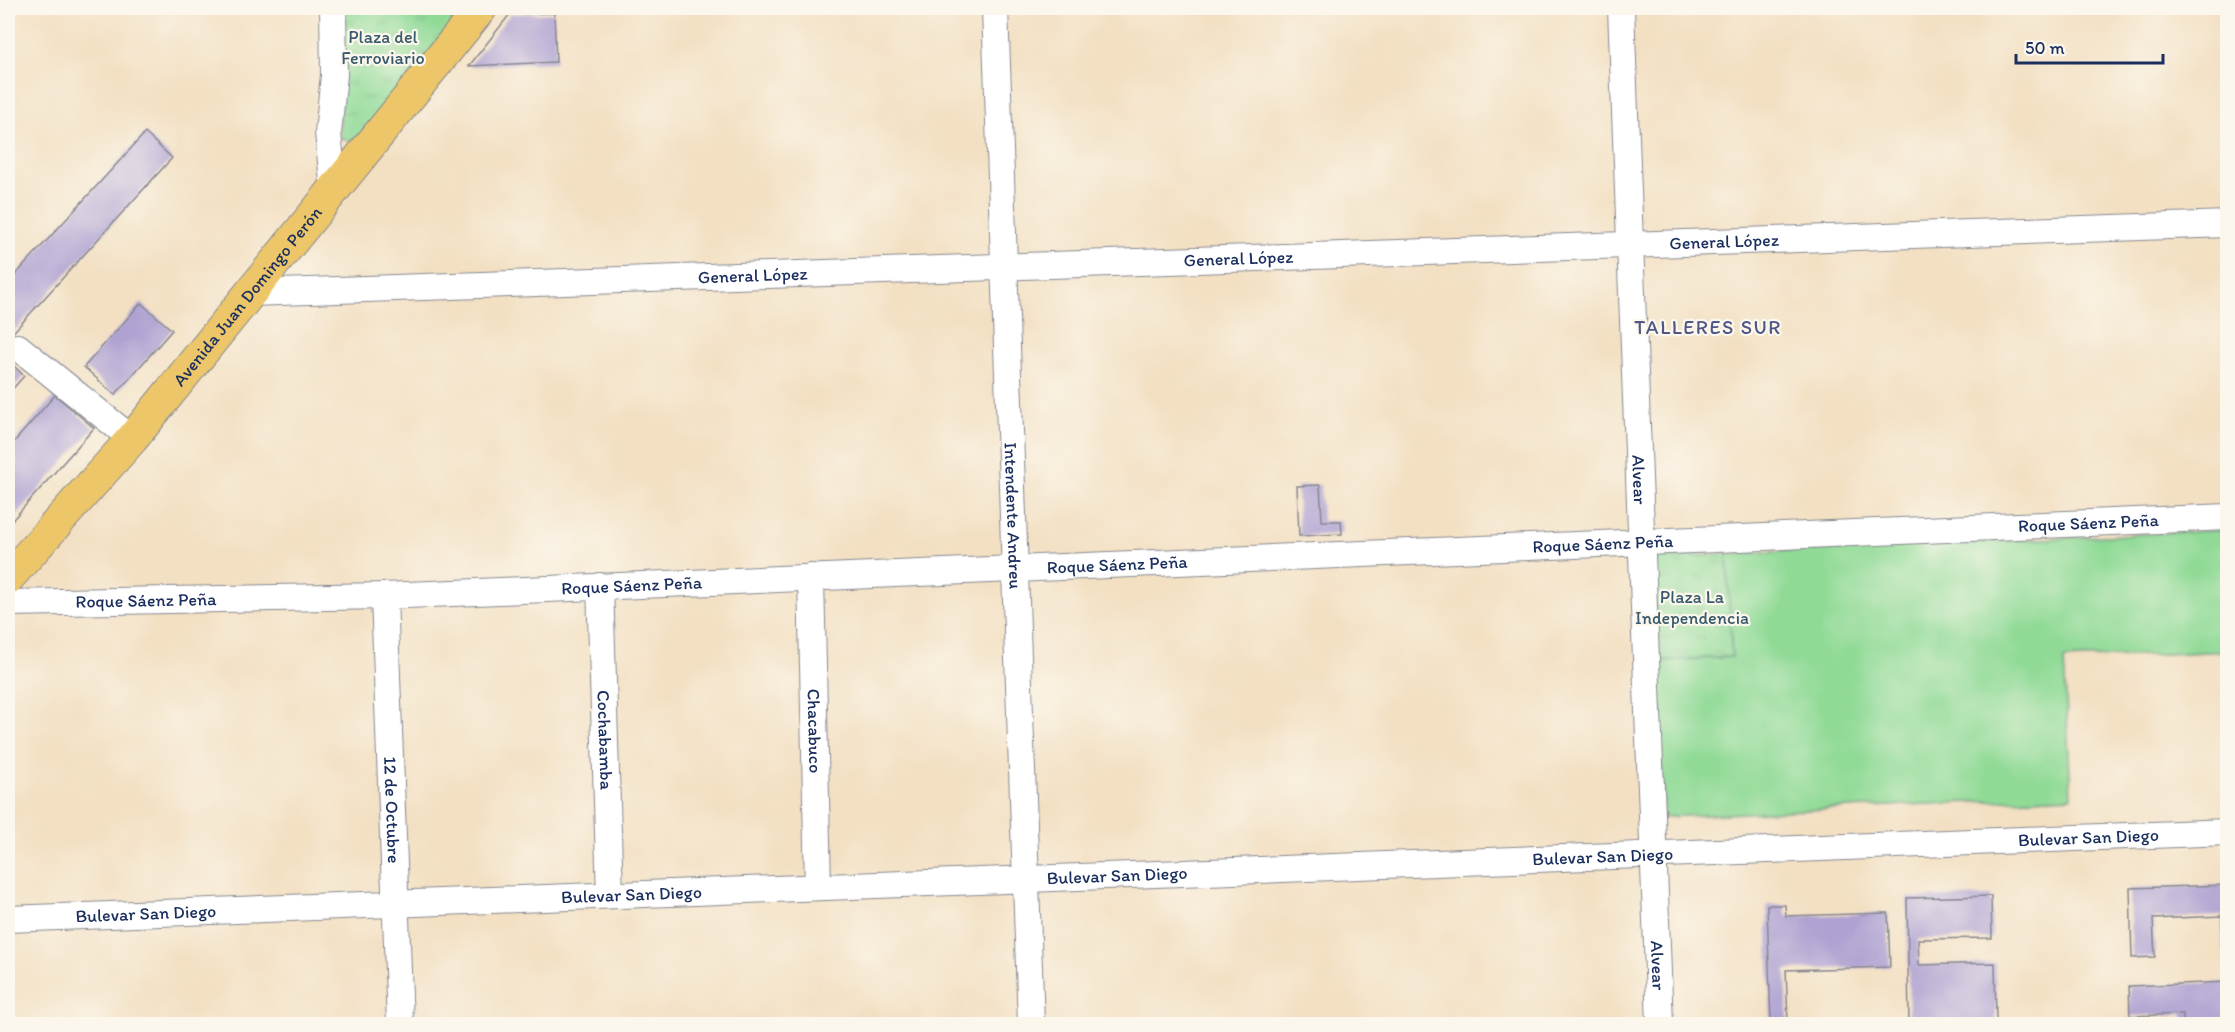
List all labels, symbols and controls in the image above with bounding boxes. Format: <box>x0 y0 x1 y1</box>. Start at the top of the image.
park label: Plaza del Ferroviario <box>341 26 425 69</box>
scale bar <box>2016 27 2163 65</box>
text: 50 m <box>2025 37 2065 59</box>
street label: Avenida Juan Domingo Perón <box>168 202 327 391</box>
street label: General López <box>1669 229 1779 254</box>
street label: General López <box>1183 246 1294 271</box>
street label: General López <box>697 263 808 288</box>
district label: TALLERES SUR <box>1634 315 1782 339</box>
street label: Intendente Andreu <box>999 442 1027 590</box>
street label: Alvear <box>1627 454 1651 506</box>
street label: Roque Sáenz Peña <box>2017 509 2160 537</box>
street label: Roque Sáenz Peña <box>1532 530 1674 558</box>
street label: Roque Sáenz Peña <box>1046 551 1189 579</box>
street label: Roque Sáenz Peña <box>561 571 703 599</box>
park label: Plaza La Independencia <box>1635 586 1749 629</box>
street label: Roque Sáenz Peña <box>75 588 217 613</box>
street label: Chacabuco <box>803 688 826 774</box>
street label: Cochabamba <box>592 690 618 791</box>
street label: 12 de Octubre <box>379 756 405 864</box>
street label: Bulevar San Diego <box>2018 824 2159 851</box>
street label: Bulevar San Diego <box>1532 843 1674 870</box>
street label: Bulevar San Diego <box>1046 862 1188 889</box>
street label: Bulevar San Diego <box>561 881 702 908</box>
street label: Bulevar San Diego <box>75 900 217 927</box>
street label: Alvear <box>1646 940 1670 991</box>

